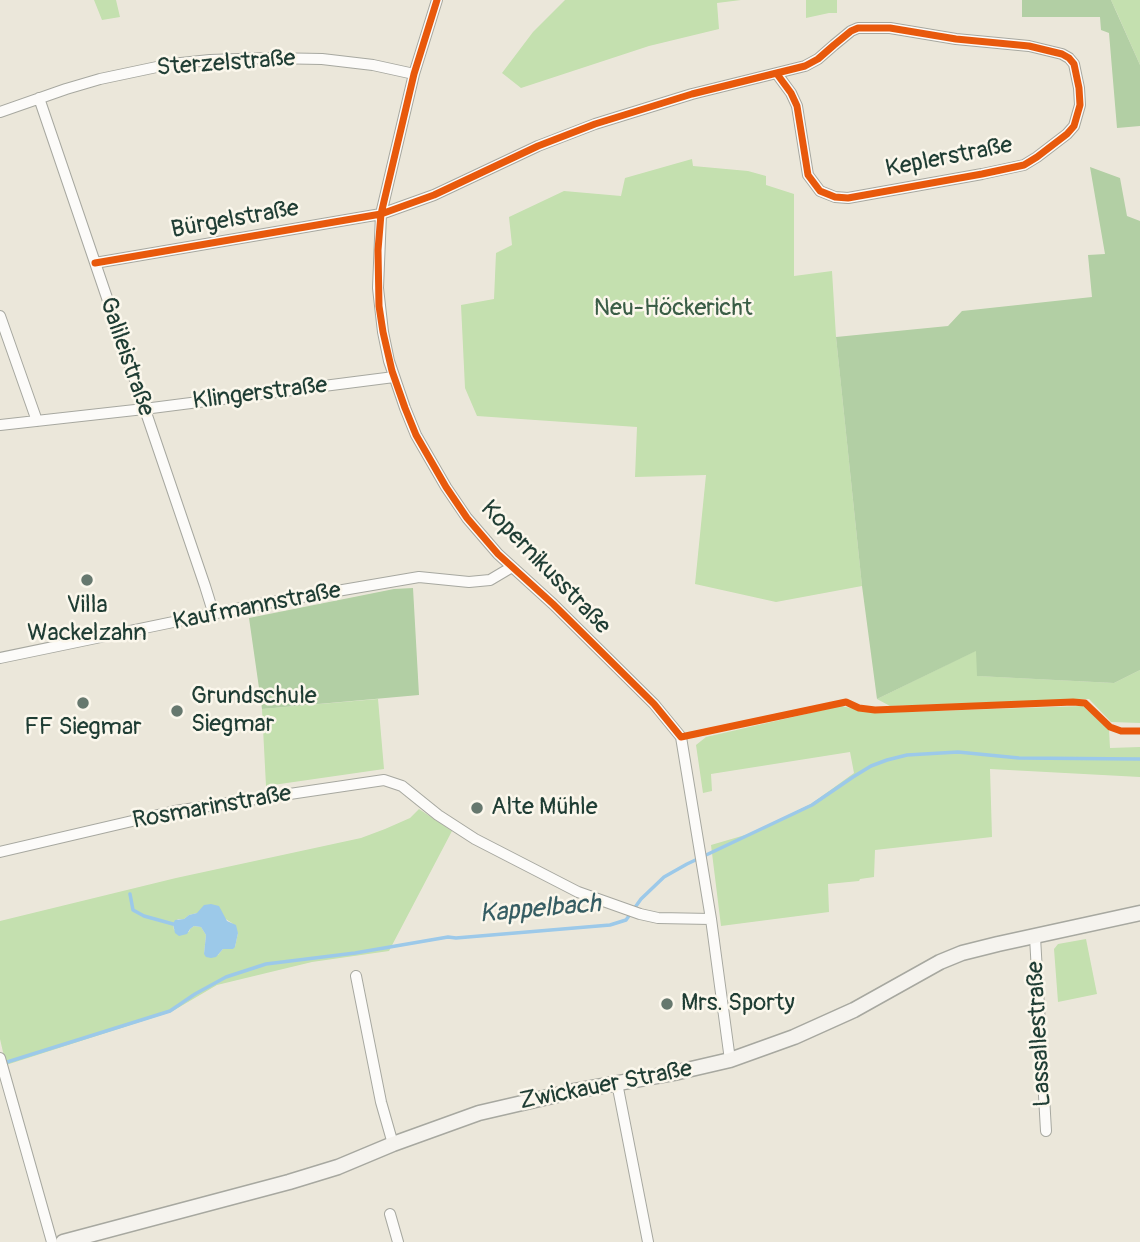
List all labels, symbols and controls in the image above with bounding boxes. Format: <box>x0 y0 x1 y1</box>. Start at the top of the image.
street label: Sterzelstraße <box>156 45 296 83</box>
street label: Keplerstraße <box>883 132 1015 184</box>
street label: Bürgelstraße <box>169 195 301 245</box>
street label: Galileistraße <box>92 294 160 420</box>
park label: Neu-Höckericht <box>594 295 752 323</box>
street label: Klingerstraße <box>191 371 329 417</box>
street label: Kopernikusstraße <box>474 495 616 641</box>
marker: Villa Wackelzahn <box>79 572 95 588</box>
street label: Kaufmannstraße <box>171 577 343 637</box>
place label: Villa Wackelzahn <box>27 592 147 648</box>
place label: Grundschule Siegmar <box>191 683 317 739</box>
marker: FF Siegmar <box>75 695 91 711</box>
marker: Grundschule Siegmar <box>169 703 185 719</box>
place label: FF Siegmar <box>24 714 142 742</box>
street label: Rosmarinstraße <box>130 780 294 836</box>
place label: Alte Mühle <box>491 794 598 822</box>
marker: Alte Mühle <box>469 800 485 816</box>
water label: Kappelbach <box>478 889 602 931</box>
street label: Lassallestraße <box>1022 961 1058 1107</box>
place label: Mrs. Sporty <box>681 990 795 1018</box>
marker: Mrs. Sporty <box>659 996 675 1012</box>
street label: Zwickauer Straße <box>517 1055 695 1117</box>

